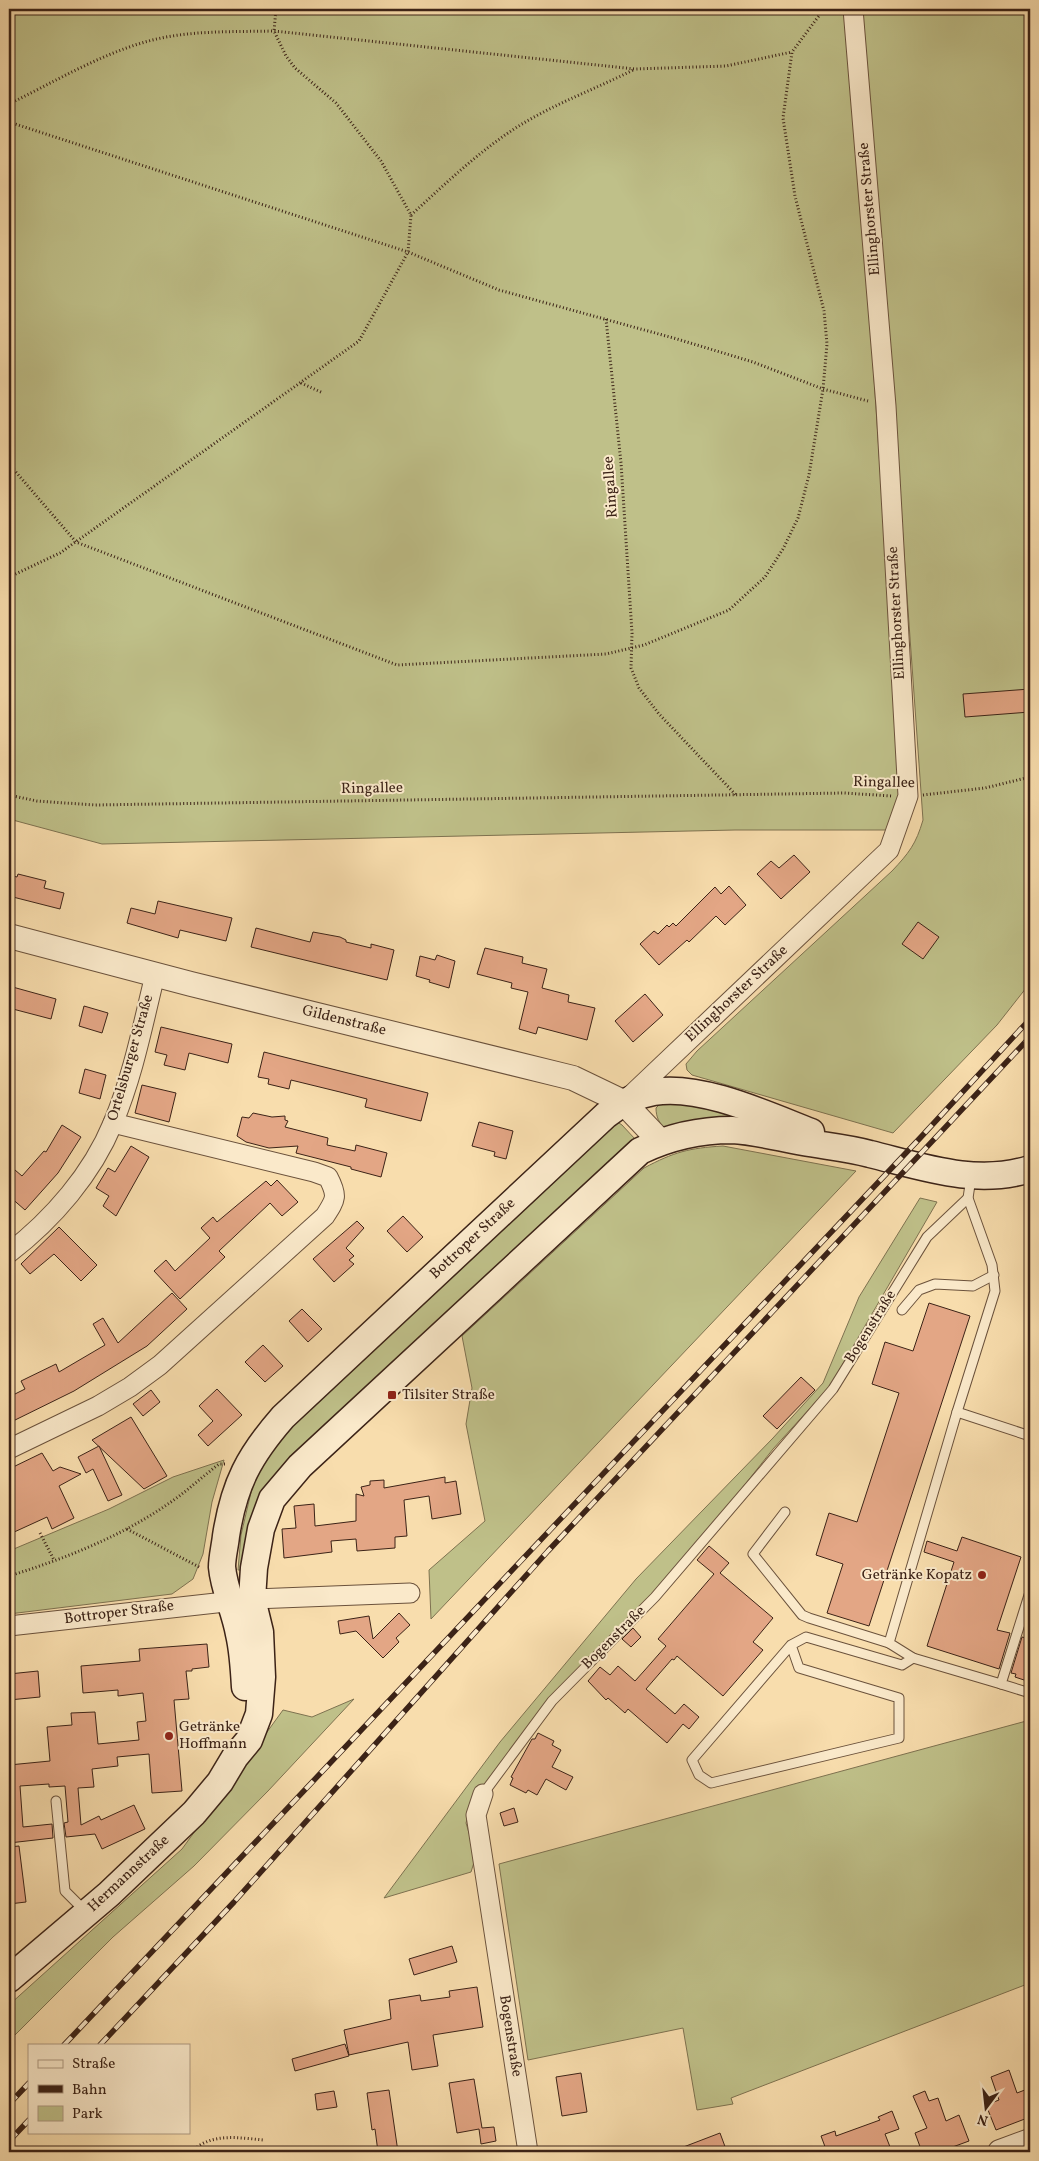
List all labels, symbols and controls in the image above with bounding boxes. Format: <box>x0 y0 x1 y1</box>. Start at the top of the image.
street label: Ellinghorster Straße <box>854 142 886 276</box>
street label: Ringallee <box>598 455 624 519</box>
street label: Ellinghorster Straße <box>883 546 911 680</box>
street label: Ringallee <box>853 772 915 794</box>
street label: Ringallee <box>341 778 403 800</box>
street label: Ellinghorster Straße <box>681 941 793 1047</box>
street label: Ortelsburger Straße <box>103 992 159 1124</box>
street label: Gildenstraße <box>300 1000 388 1042</box>
street label: Bottroper Straße <box>425 1194 521 1284</box>
street label: Bogenstraße <box>840 1286 902 1368</box>
place label: Tilsiter Straße <box>402 1385 495 1406</box>
marker: Tilsiter Straße <box>386 1389 398 1401</box>
place label: Getränke Kopatz <box>862 1565 972 1586</box>
marker: Getränke Kopatz <box>976 1569 988 1581</box>
street label: Bottroper Straße <box>63 1596 175 1630</box>
street label: Bogenstraße <box>577 1601 651 1675</box>
place label: Getränke Hoffmann <box>179 1717 247 1755</box>
marker: Getränke Hoffmann <box>163 1730 175 1742</box>
street label: Hermannstraße <box>83 1831 175 1917</box>
street label: Bogenstraße <box>493 1994 527 2078</box>
legend <box>28 2044 190 2134</box>
text: Straße <box>72 2054 115 2075</box>
text: Bahn <box>72 2080 107 2101</box>
north arrow <box>962 2084 1012 2134</box>
text: Park <box>72 2104 103 2125</box>
text: N <box>976 2109 990 2130</box>

